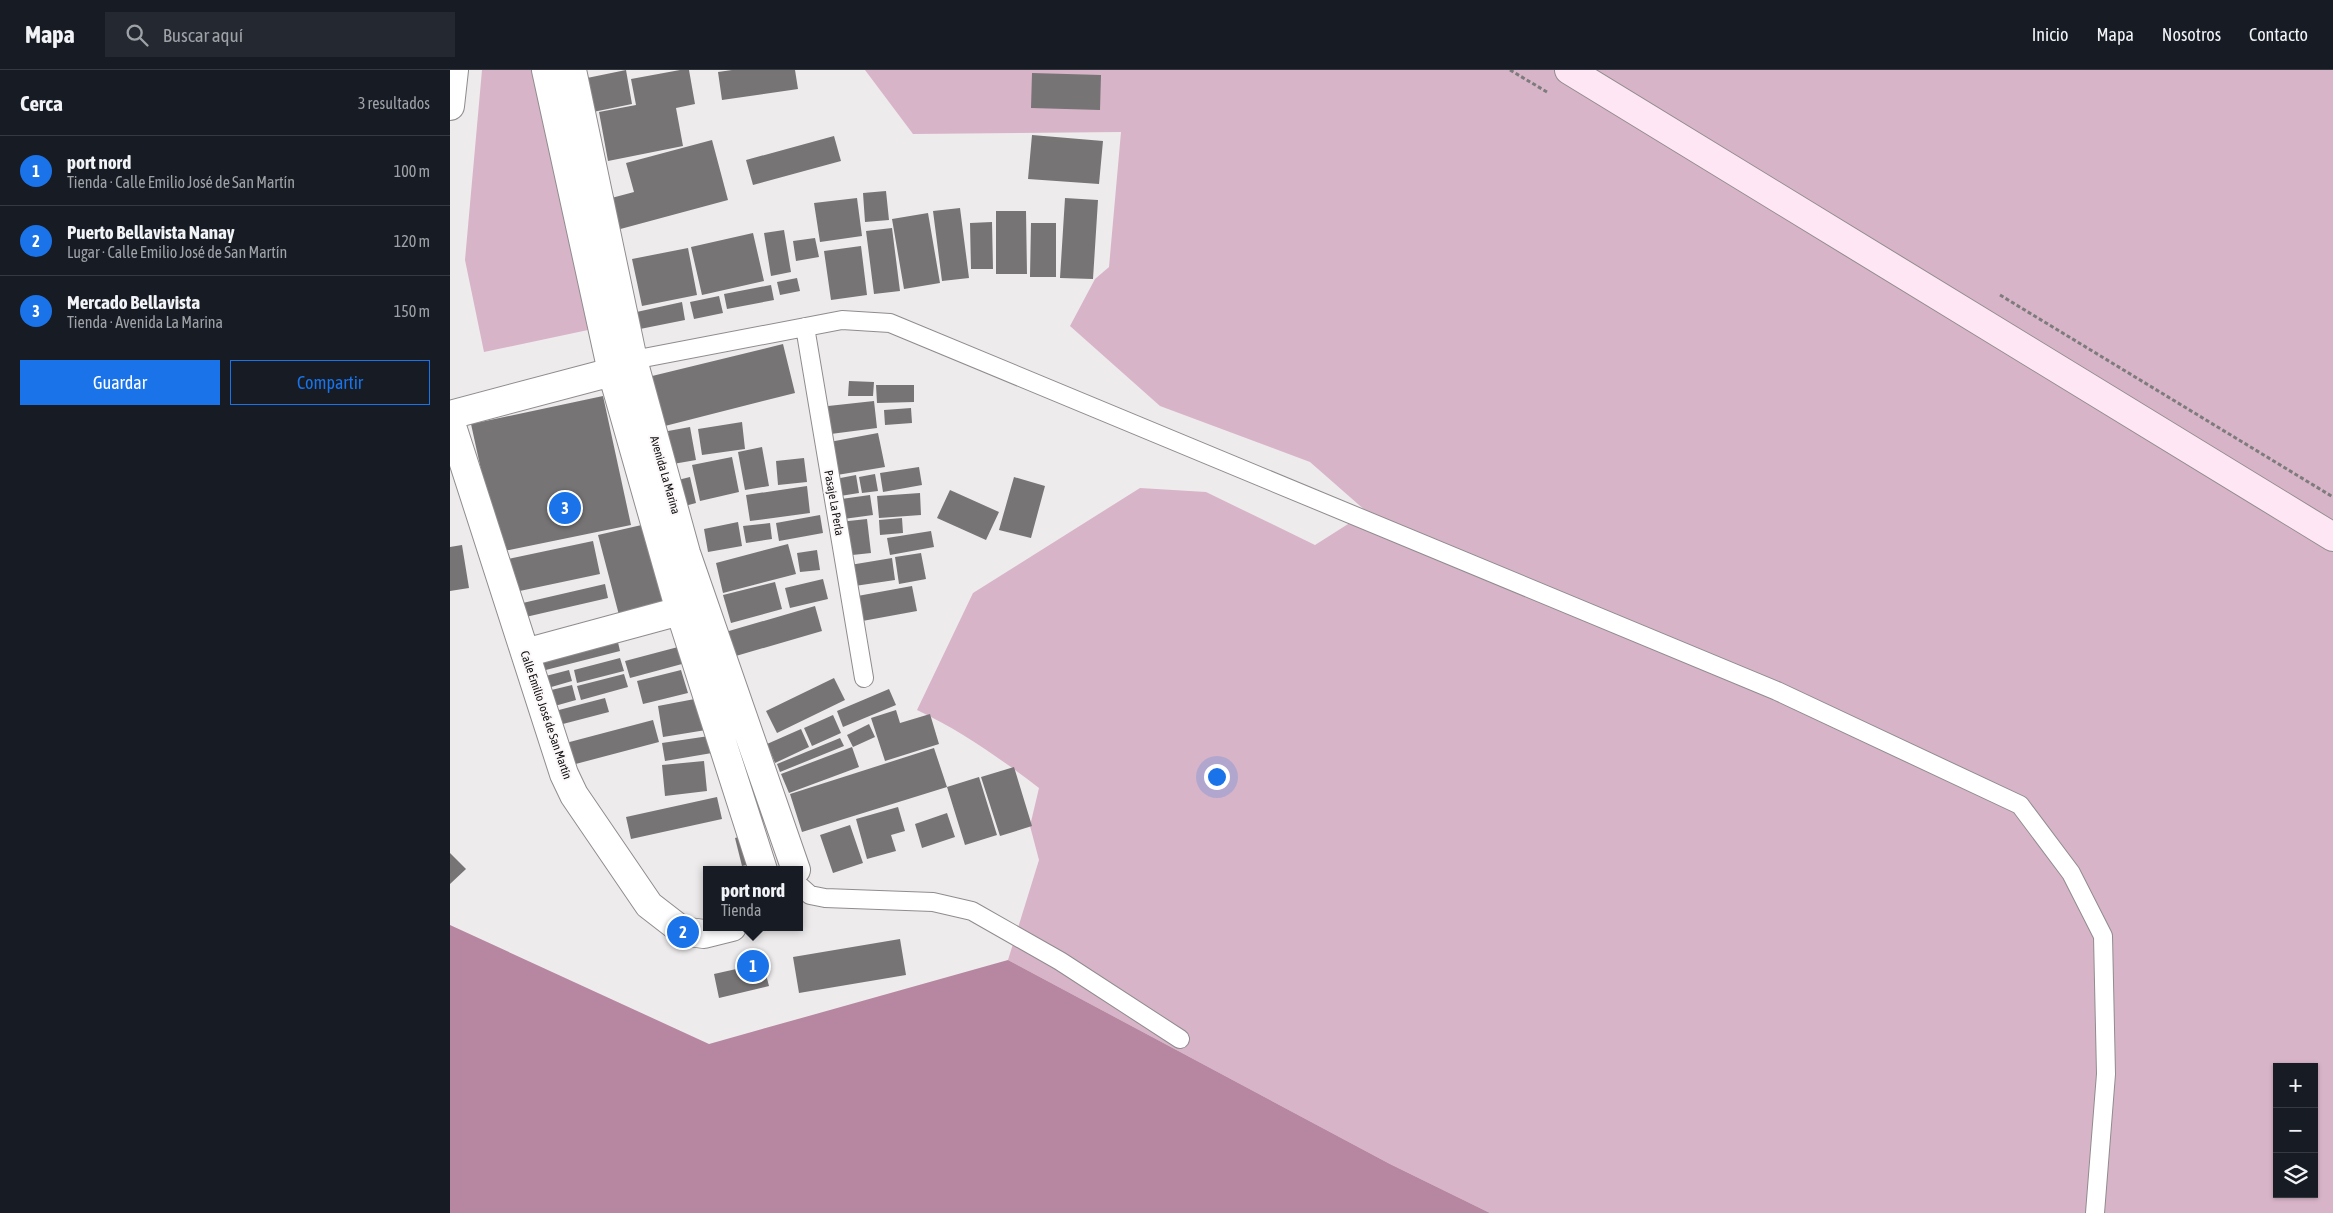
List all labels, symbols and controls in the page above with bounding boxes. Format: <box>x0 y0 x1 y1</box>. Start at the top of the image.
search box <box>105 12 455 57</box>
text: Mapa <box>25 21 75 48</box>
icon: search <box>123 21 151 49</box>
text: Buscar aquí <box>163 24 243 46</box>
text: Inicio <box>2032 24 2068 45</box>
text: Mapa <box>2096 24 2134 45</box>
text: Nosotros <box>2162 24 2221 45</box>
text: Contacto <box>2249 24 2308 45</box>
text: Cerca <box>20 91 63 115</box>
text: 3 resultados <box>358 94 430 112</box>
text: port nord <box>67 151 131 173</box>
text: 1 <box>32 162 40 180</box>
text: 100 m <box>394 162 430 180</box>
text: Tienda · Calle Emilio José de San Martín <box>67 173 295 191</box>
text: Puerto Bellavista Nanay <box>67 221 235 243</box>
text: 2 <box>32 232 40 250</box>
text: 120 m <box>394 232 430 250</box>
text: Lugar · Calle Emilio José de San Martín <box>67 243 287 261</box>
text: Mercado Bellavista <box>67 291 200 313</box>
text: 3 <box>32 302 40 320</box>
text: 150 m <box>394 302 430 320</box>
text: Tienda · Avenida La Marina <box>67 313 223 331</box>
button: Guardar <box>20 360 220 405</box>
button: Compartir <box>230 360 430 405</box>
street label: Avenida La Marina <box>647 434 683 516</box>
street label: Pasaje La Perla <box>821 469 847 537</box>
pin: 3 <box>549 489 581 527</box>
street label: Calle Emilio José de San Martín <box>517 649 575 781</box>
your location <box>1204 764 1230 790</box>
popup <box>703 866 803 931</box>
text: port nord <box>721 879 785 901</box>
text: Tienda <box>721 901 761 919</box>
pin: 2 <box>667 913 699 951</box>
pin: 1 <box>737 947 769 985</box>
map controls <box>2273 1063 2318 1198</box>
button: + <box>2273 1063 2318 1108</box>
button: − <box>2273 1108 2318 1153</box>
button: layers <box>2273 1153 2318 1198</box>

